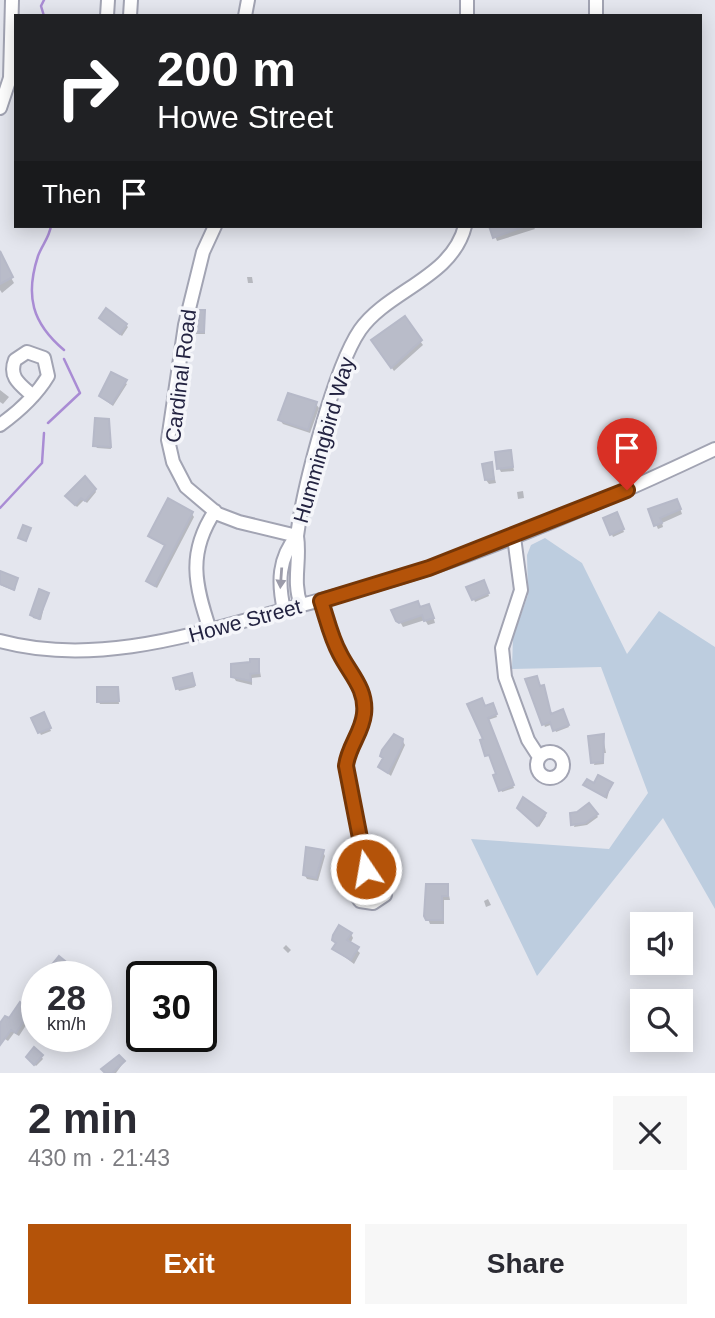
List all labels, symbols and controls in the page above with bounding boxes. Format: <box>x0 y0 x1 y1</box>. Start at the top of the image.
icon: right <box>42 42 133 133</box>
text: 200 m <box>157 42 296 96</box>
text: Howe Street <box>157 99 333 135</box>
icon: arrive <box>115 175 153 213</box>
text: Then <box>42 179 101 209</box>
street label: Cardinal Road <box>161 308 200 444</box>
street label: Hummingbird Way <box>289 354 358 526</box>
pin <box>597 418 657 490</box>
icon: arrive <box>608 429 646 467</box>
one-way arrow <box>275 567 286 589</box>
street label: Howe Street <box>186 594 304 647</box>
position arrow <box>329 832 403 906</box>
map controls <box>630 912 693 1052</box>
button: sound <box>630 912 693 975</box>
speed limit sign: 30 <box>126 961 217 1052</box>
text: 28 <box>47 978 86 1017</box>
button: search <box>630 989 693 1052</box>
text: km/h <box>47 1014 86 1034</box>
text: 2 min <box>28 1095 138 1142</box>
button: close <box>613 1096 687 1170</box>
text: 430 m · 21:43 <box>28 1145 170 1171</box>
button: Exit <box>28 1224 351 1304</box>
button: Share <box>365 1224 687 1304</box>

